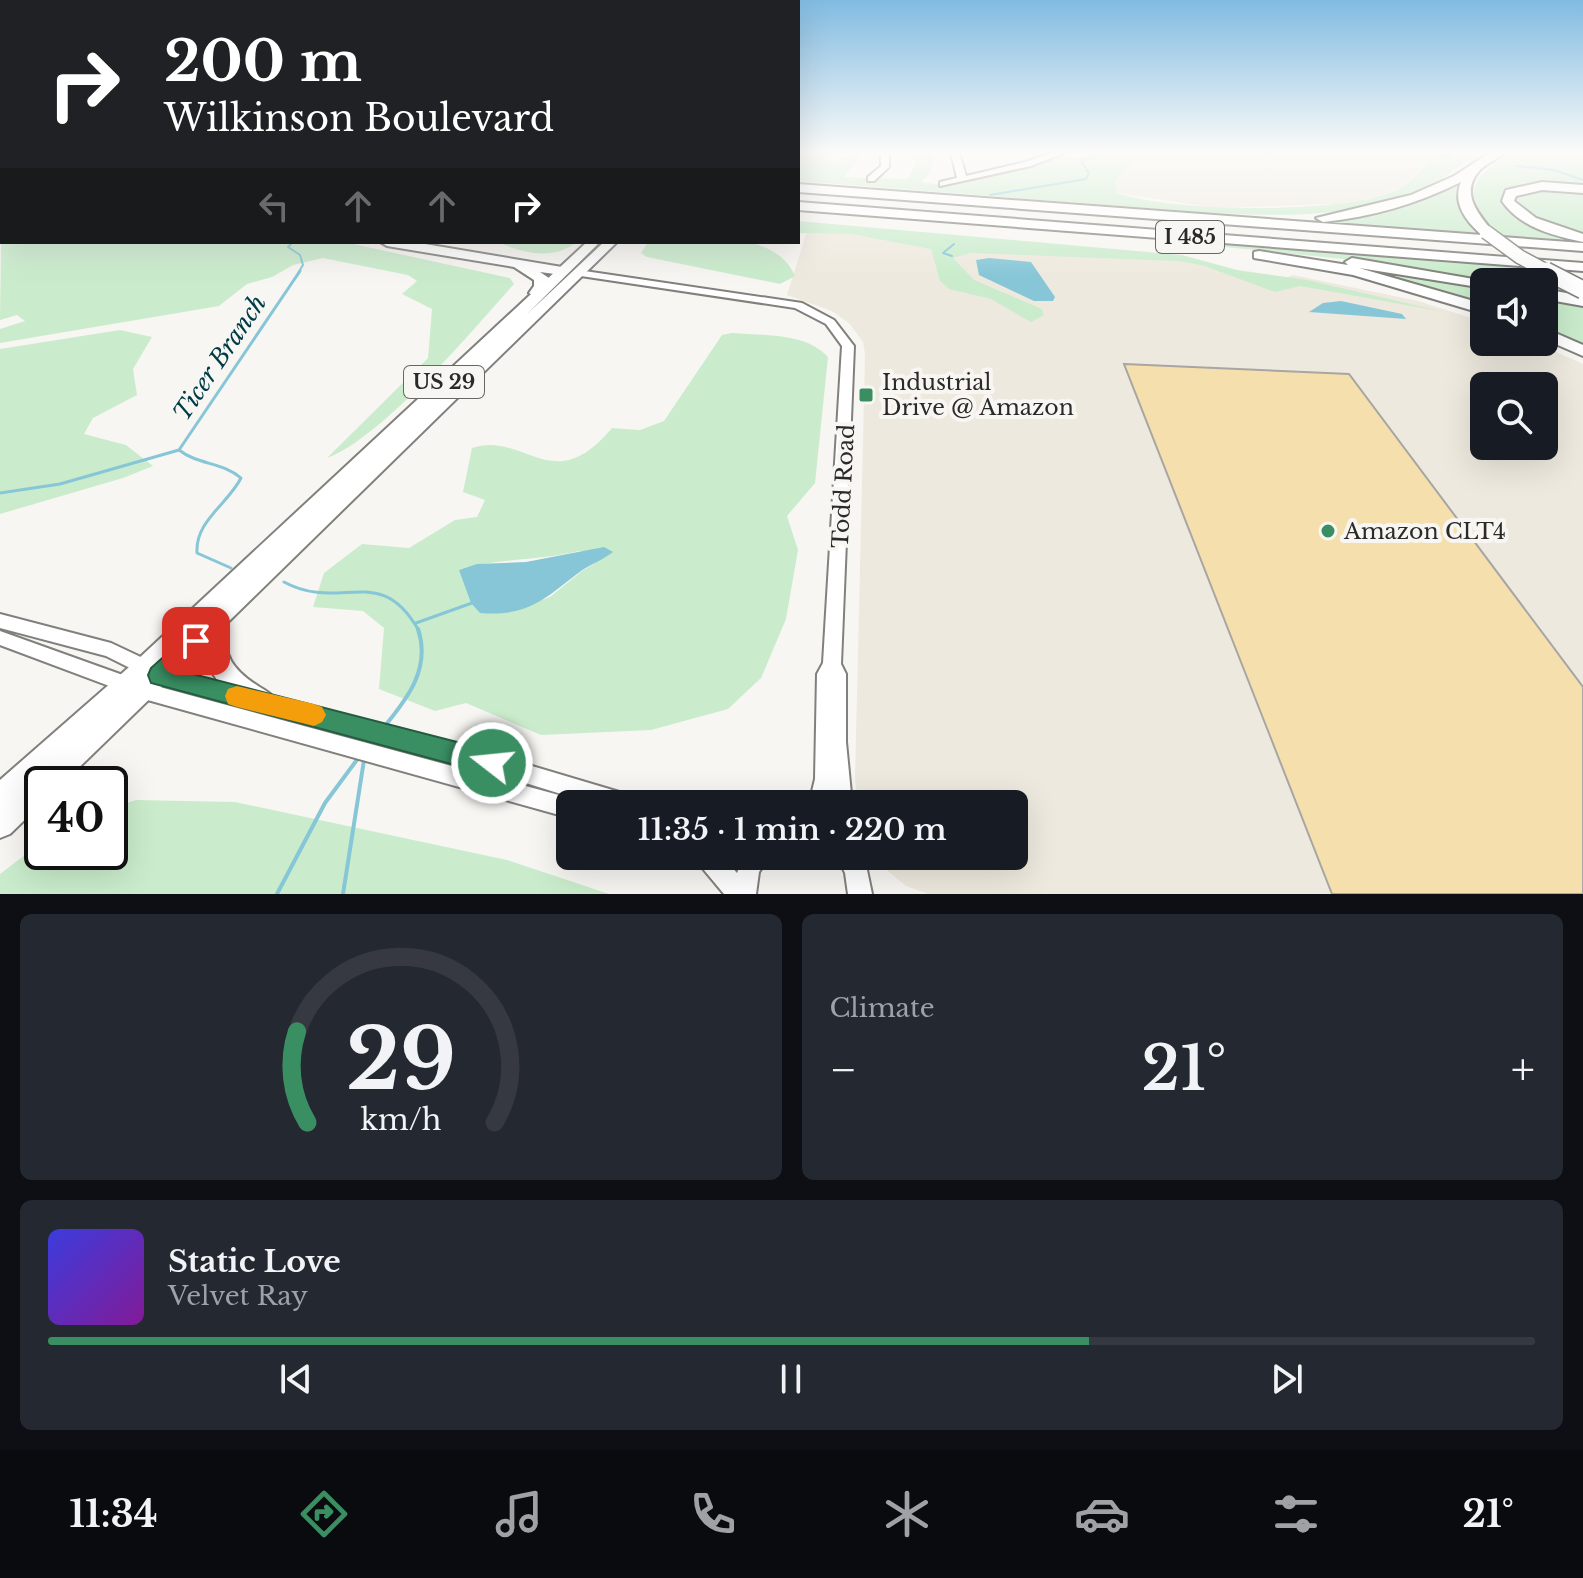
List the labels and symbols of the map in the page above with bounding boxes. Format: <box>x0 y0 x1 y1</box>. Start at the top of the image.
road number: I 485 <box>1156 221 1224 253</box>
water label: Ticer Branch <box>167 289 272 426</box>
road number: US 29 <box>404 366 484 398</box>
place label: Industrial Drive @ Amazon <box>882 369 1074 421</box>
marker: Industrial Drive @ Amazon <box>857 386 875 404</box>
street label: Todd Road <box>827 423 860 549</box>
place label: Amazon CLT4 <box>1343 518 1506 545</box>
marker: Amazon CLT4 <box>1319 522 1337 540</box>
pin <box>162 607 230 675</box>
position arrow <box>450 721 534 805</box>
speed limit sign: 40 <box>24 766 128 870</box>

